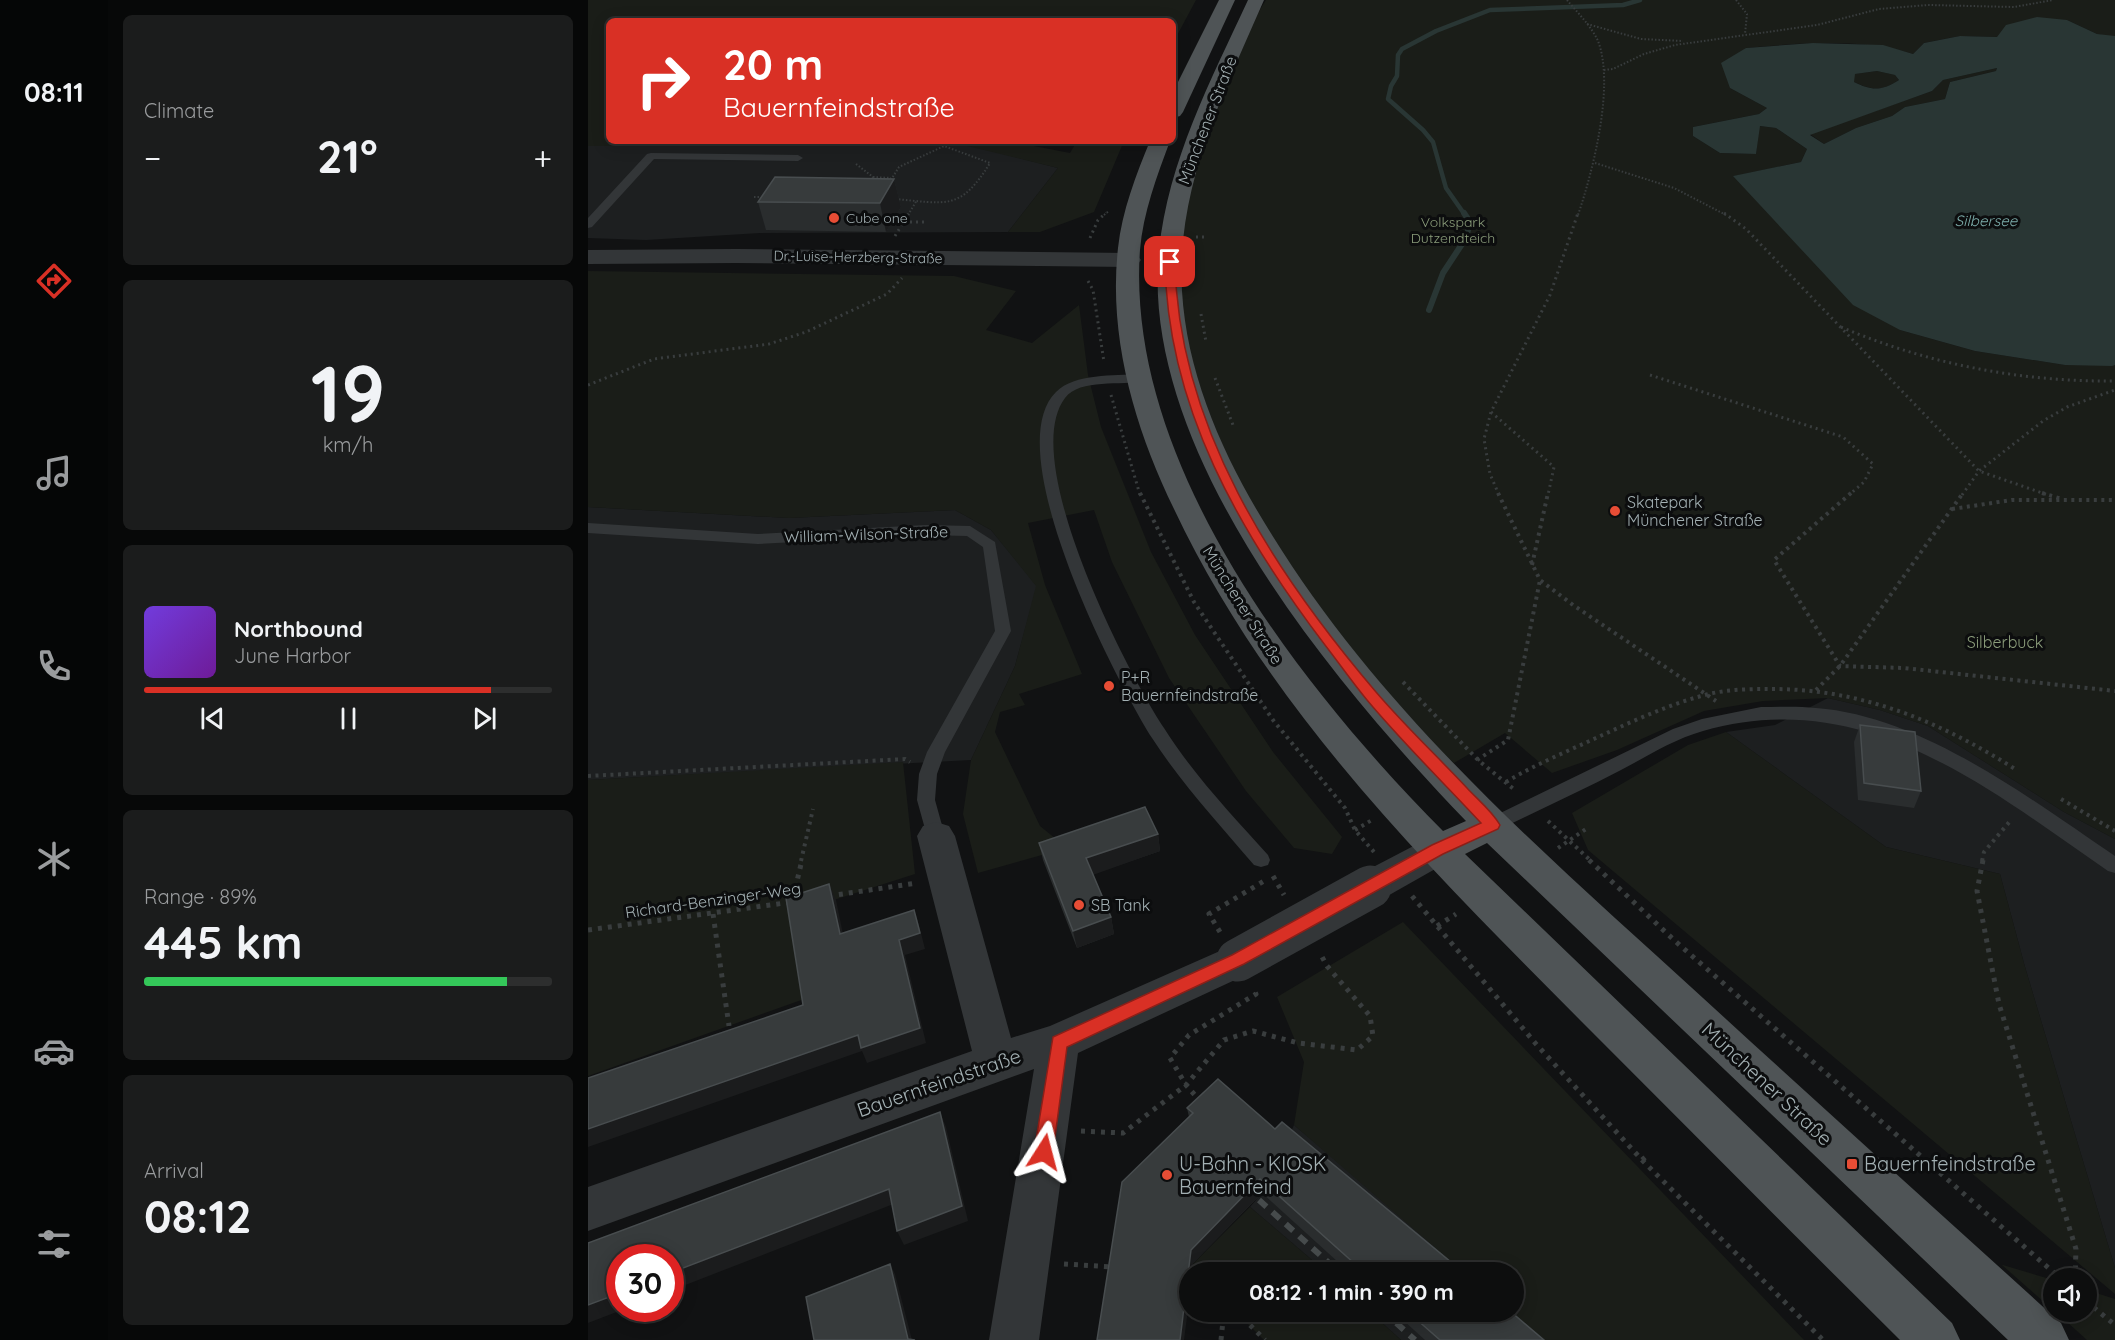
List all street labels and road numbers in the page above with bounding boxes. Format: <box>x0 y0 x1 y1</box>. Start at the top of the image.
street label: Münchener Straße <box>1173 53 1241 187</box>
street label: Dr.-Luise-Herzberg-Straße <box>773 247 943 267</box>
street label: William-Wilson-Straße <box>784 521 948 547</box>
street label: Münchener Straße <box>1199 542 1287 668</box>
street label: Richard-Benzinger-Weg <box>624 878 802 922</box>
street label: Münchener Straße <box>1697 1017 1838 1151</box>
street label: Bauernfeindstraße <box>854 1043 1024 1122</box>

